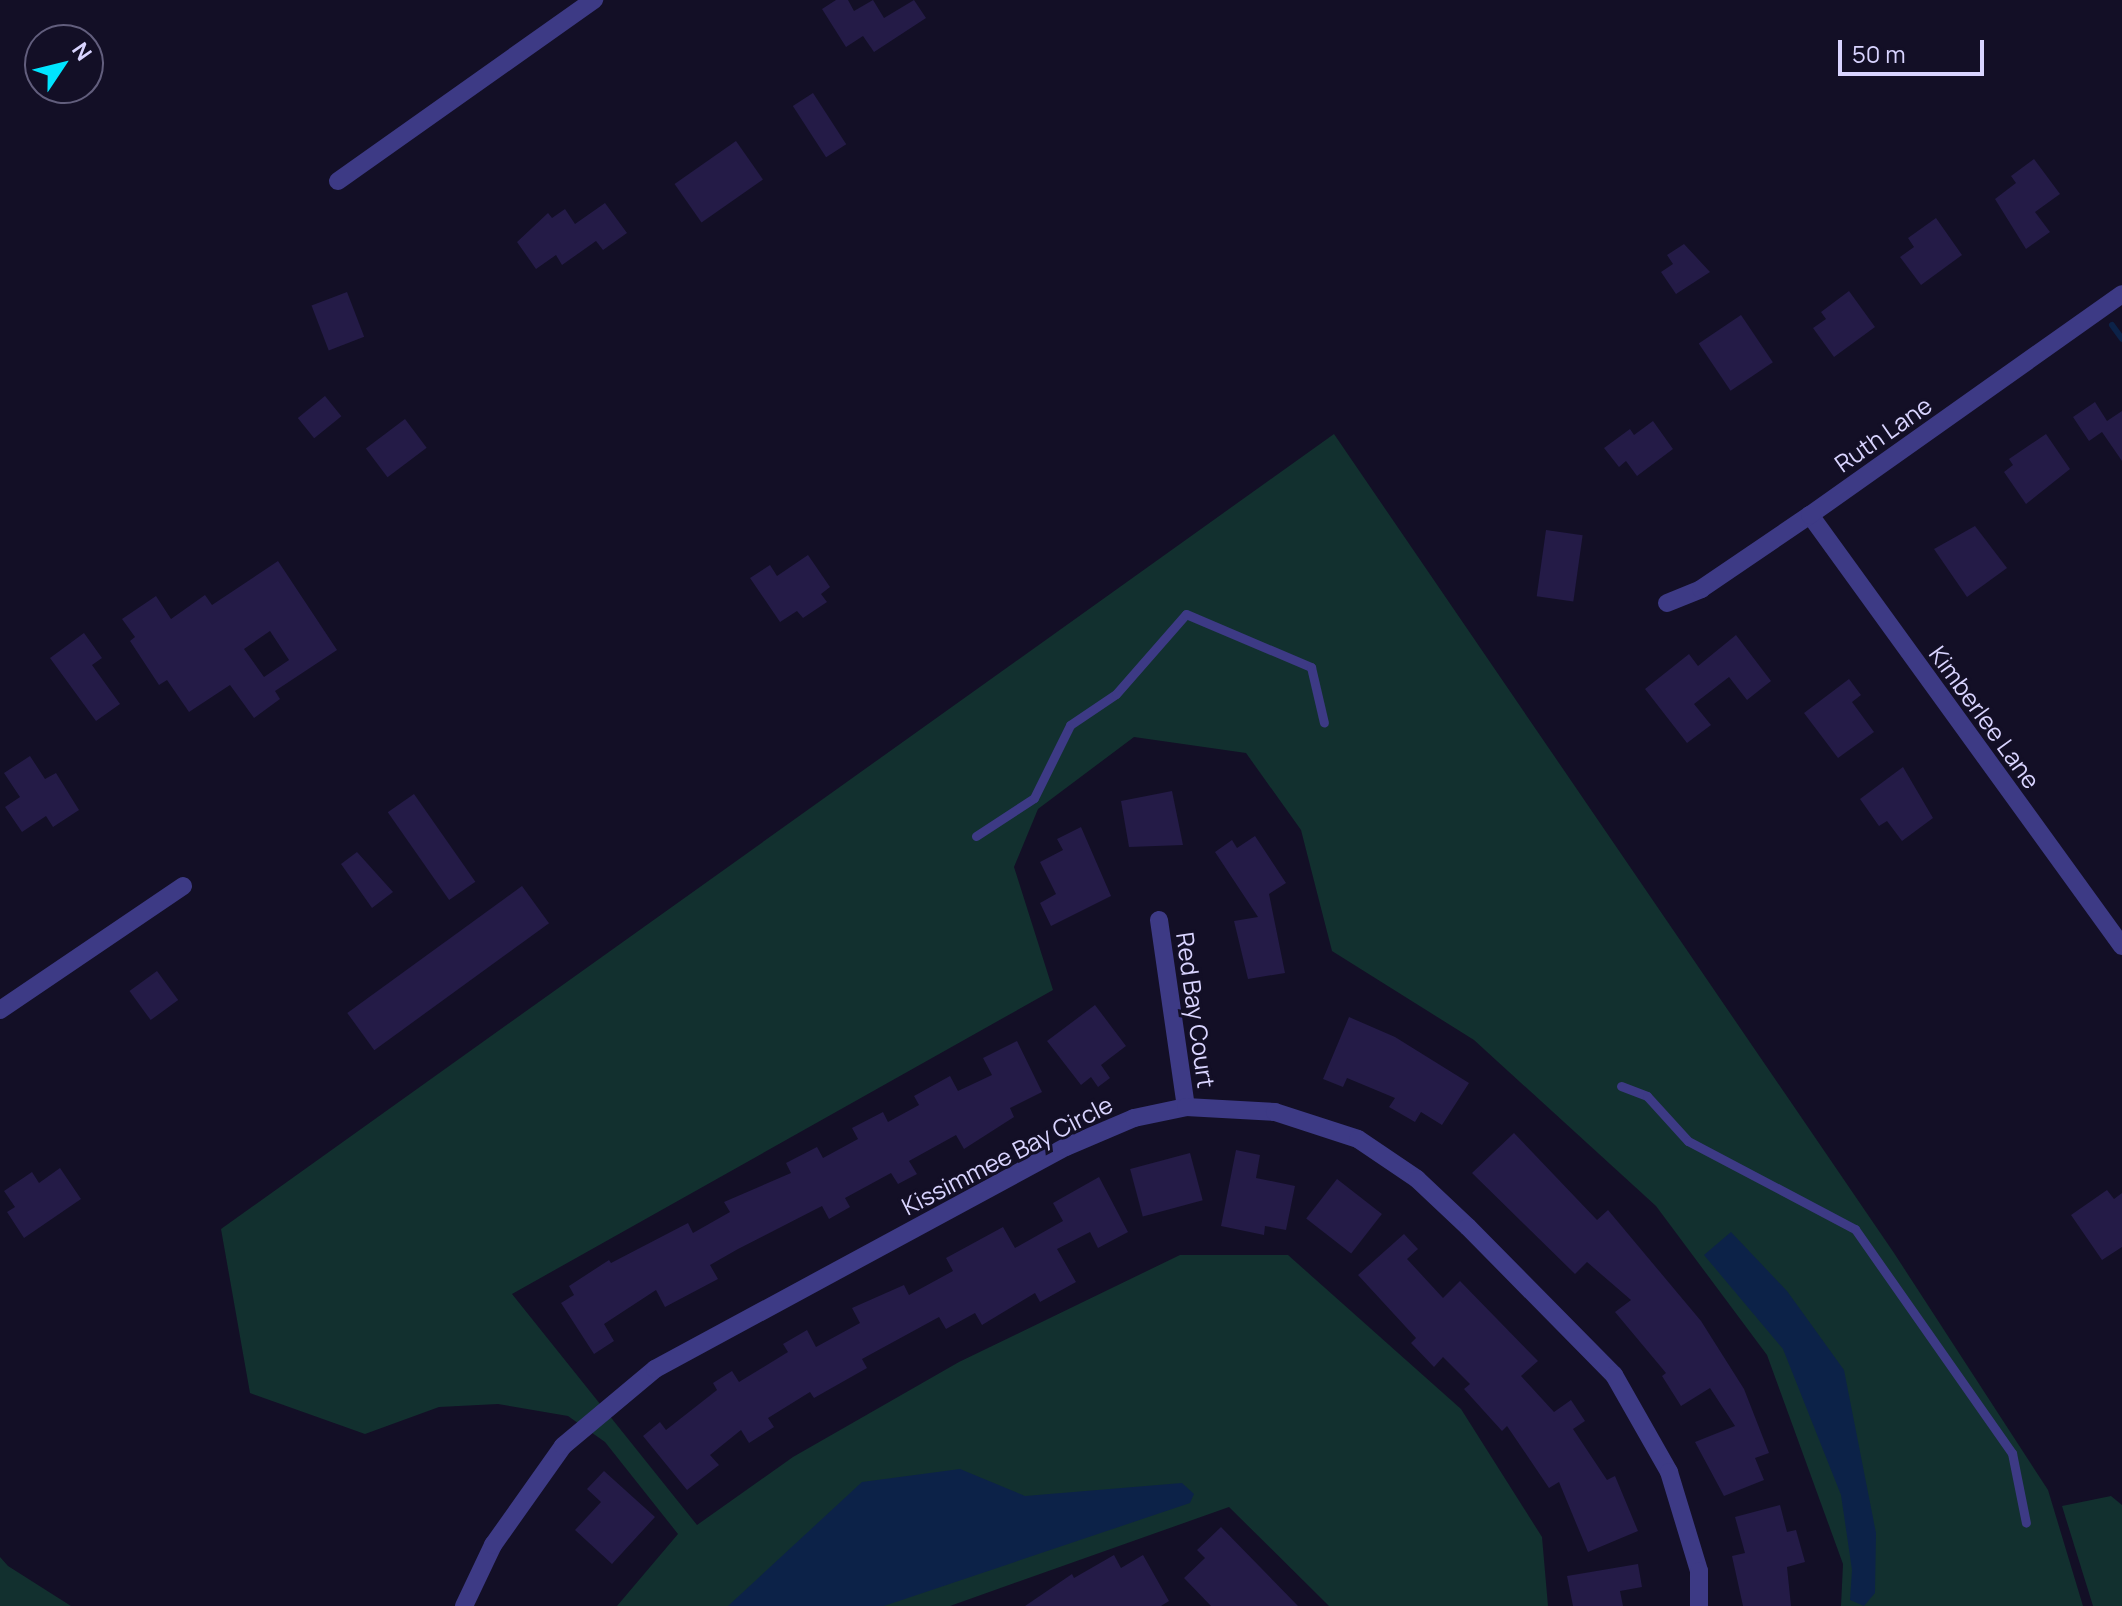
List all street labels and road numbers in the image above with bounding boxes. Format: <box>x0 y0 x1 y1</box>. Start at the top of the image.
street label: Ruth Lane <box>1829 390 1937 478</box>
street label: Kimberlee Lane <box>1924 640 2046 794</box>
street label: Red Bay Court <box>1171 930 1221 1090</box>
street label: Kissimmee Bay Circle <box>897 1089 1117 1221</box>

